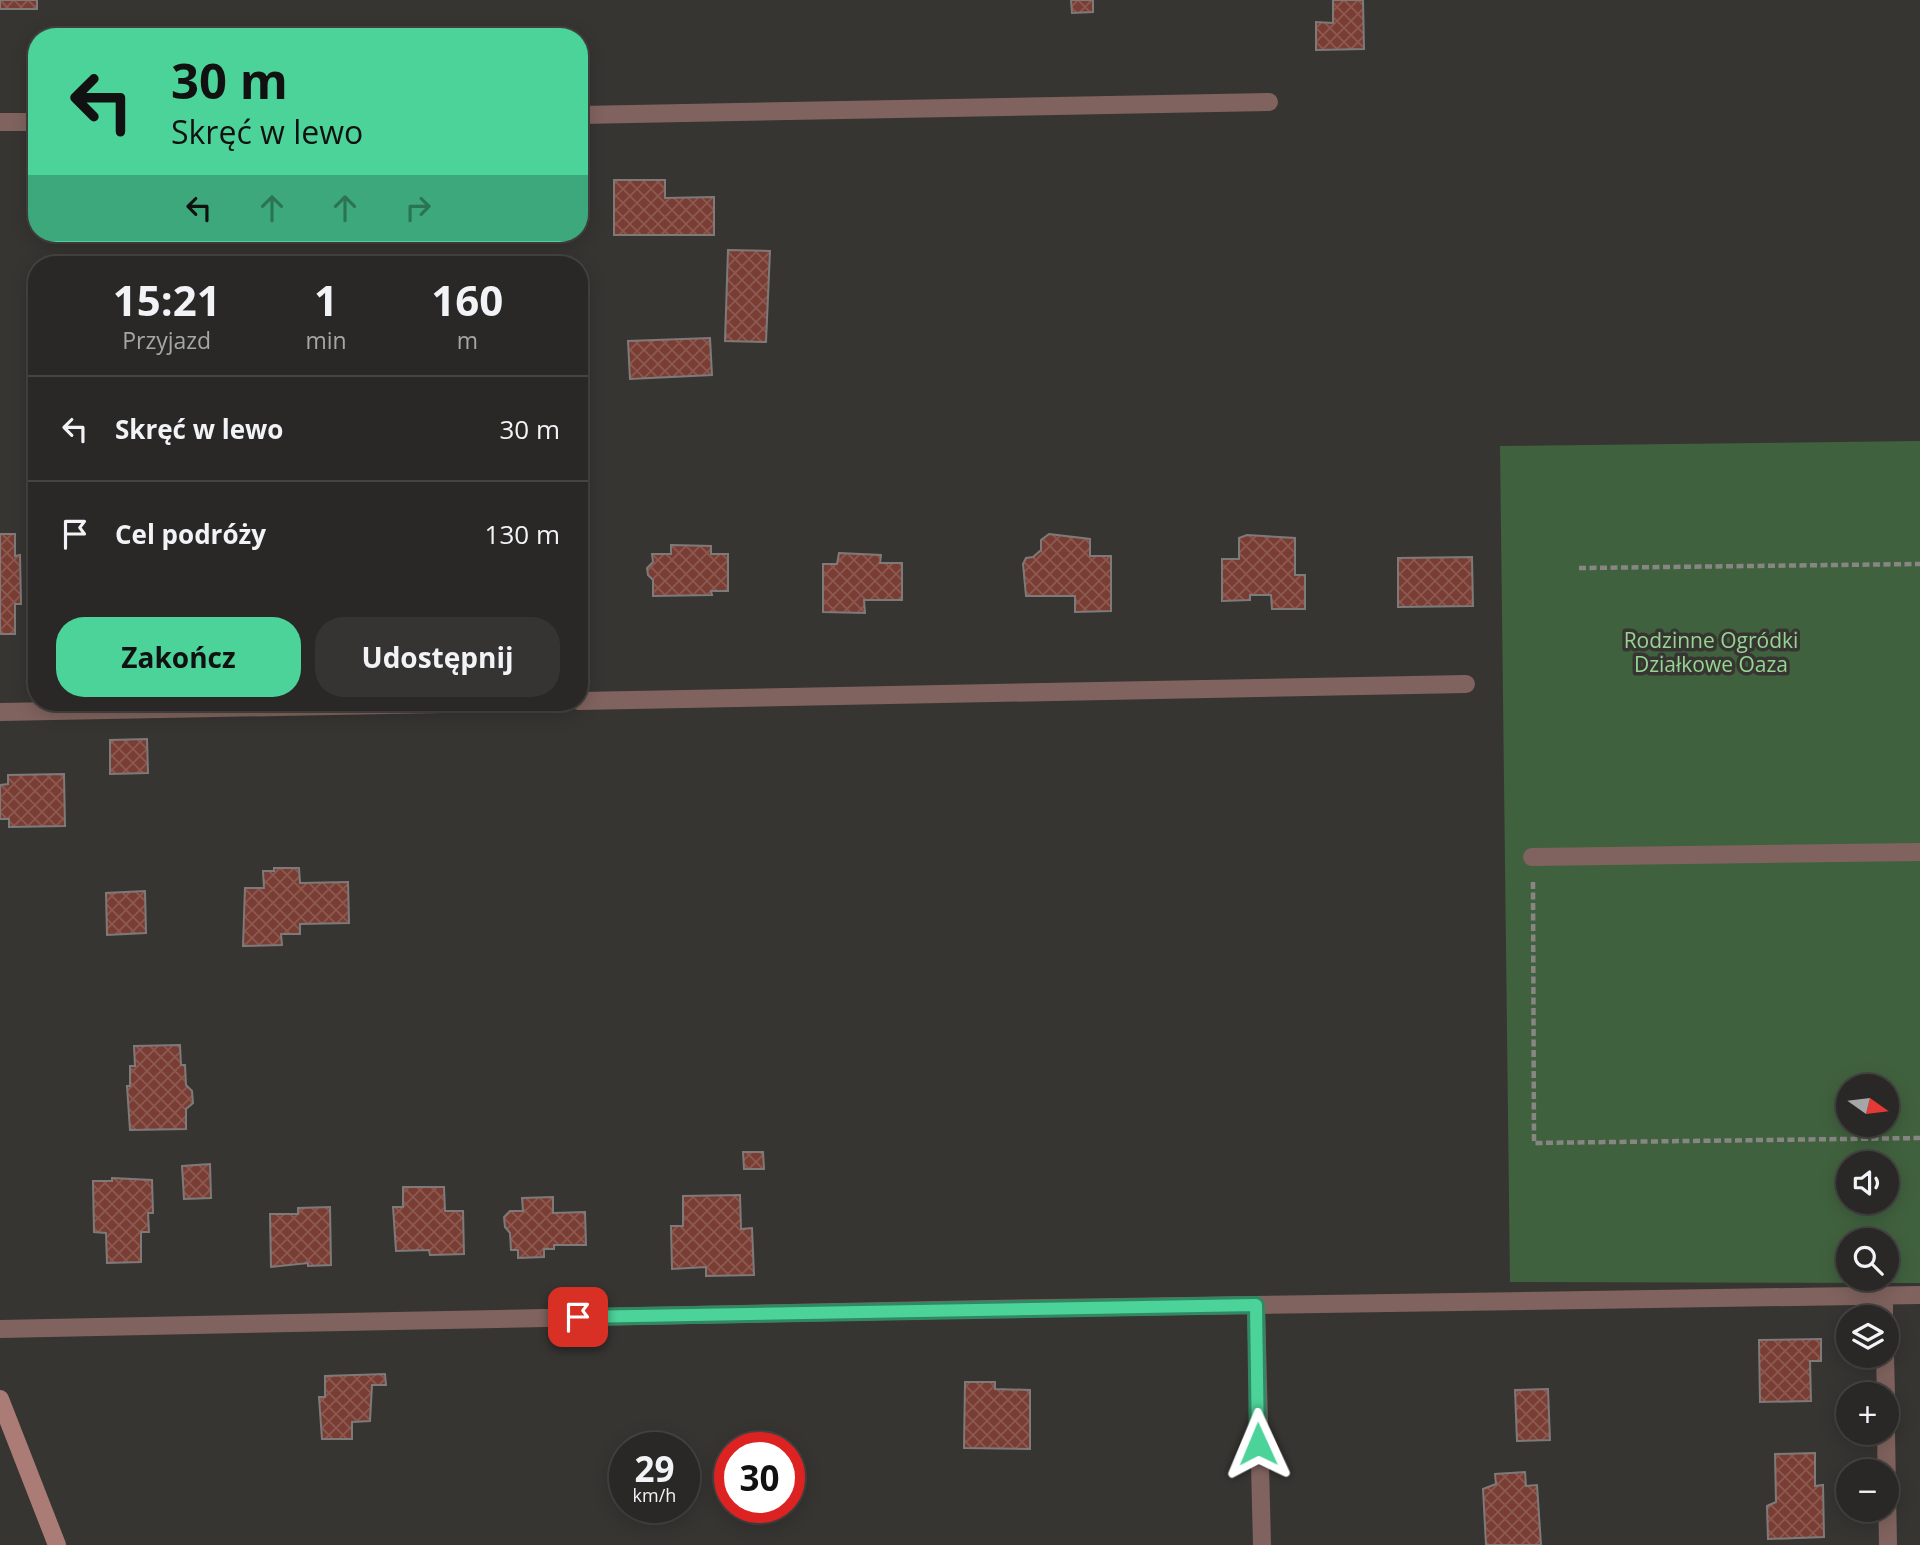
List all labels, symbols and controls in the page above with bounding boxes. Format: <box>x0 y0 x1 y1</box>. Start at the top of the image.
text: 30 m <box>171 47 288 113</box>
icon: left <box>56 56 147 147</box>
text: Skręć w lewo <box>171 110 363 153</box>
icon: left <box>180 189 218 227</box>
icon: ahead <box>253 189 291 227</box>
icon: ahead <box>326 189 364 227</box>
icon: right <box>399 189 437 227</box>
text: 15:21 <box>113 271 221 328</box>
text: 1 <box>314 271 338 328</box>
text: 160 <box>431 271 503 328</box>
text: Przyjazd <box>122 324 211 356</box>
text: min <box>305 324 347 356</box>
text: m <box>457 324 478 356</box>
icon: left <box>56 410 94 448</box>
text: Skręć w lewo <box>115 411 283 447</box>
text: 30 m <box>499 411 560 447</box>
icon: arrive <box>56 515 94 553</box>
text: Cel podróży <box>115 516 266 552</box>
text: 130 m <box>485 516 560 552</box>
button: Zakończ <box>56 617 301 697</box>
button: Udostępnij <box>315 617 560 697</box>
park label: Rodzinne Ogródki Działkowe Oaza <box>1624 626 1798 678</box>
north arrow <box>1836 1074 1899 1138</box>
map controls <box>1836 1074 1899 1522</box>
button: sound <box>1836 1151 1899 1214</box>
button: search <box>1836 1228 1899 1291</box>
pin <box>548 1287 608 1347</box>
icon: arrive <box>559 1298 597 1336</box>
button: layers <box>1836 1305 1899 1368</box>
button: + <box>1836 1382 1899 1445</box>
position arrow <box>1221 1407 1295 1481</box>
speed limit sign: 30 <box>714 1432 805 1523</box>
text: 29 <box>634 1445 675 1492</box>
button: − <box>1836 1459 1899 1522</box>
text: km/h <box>633 1483 676 1507</box>

